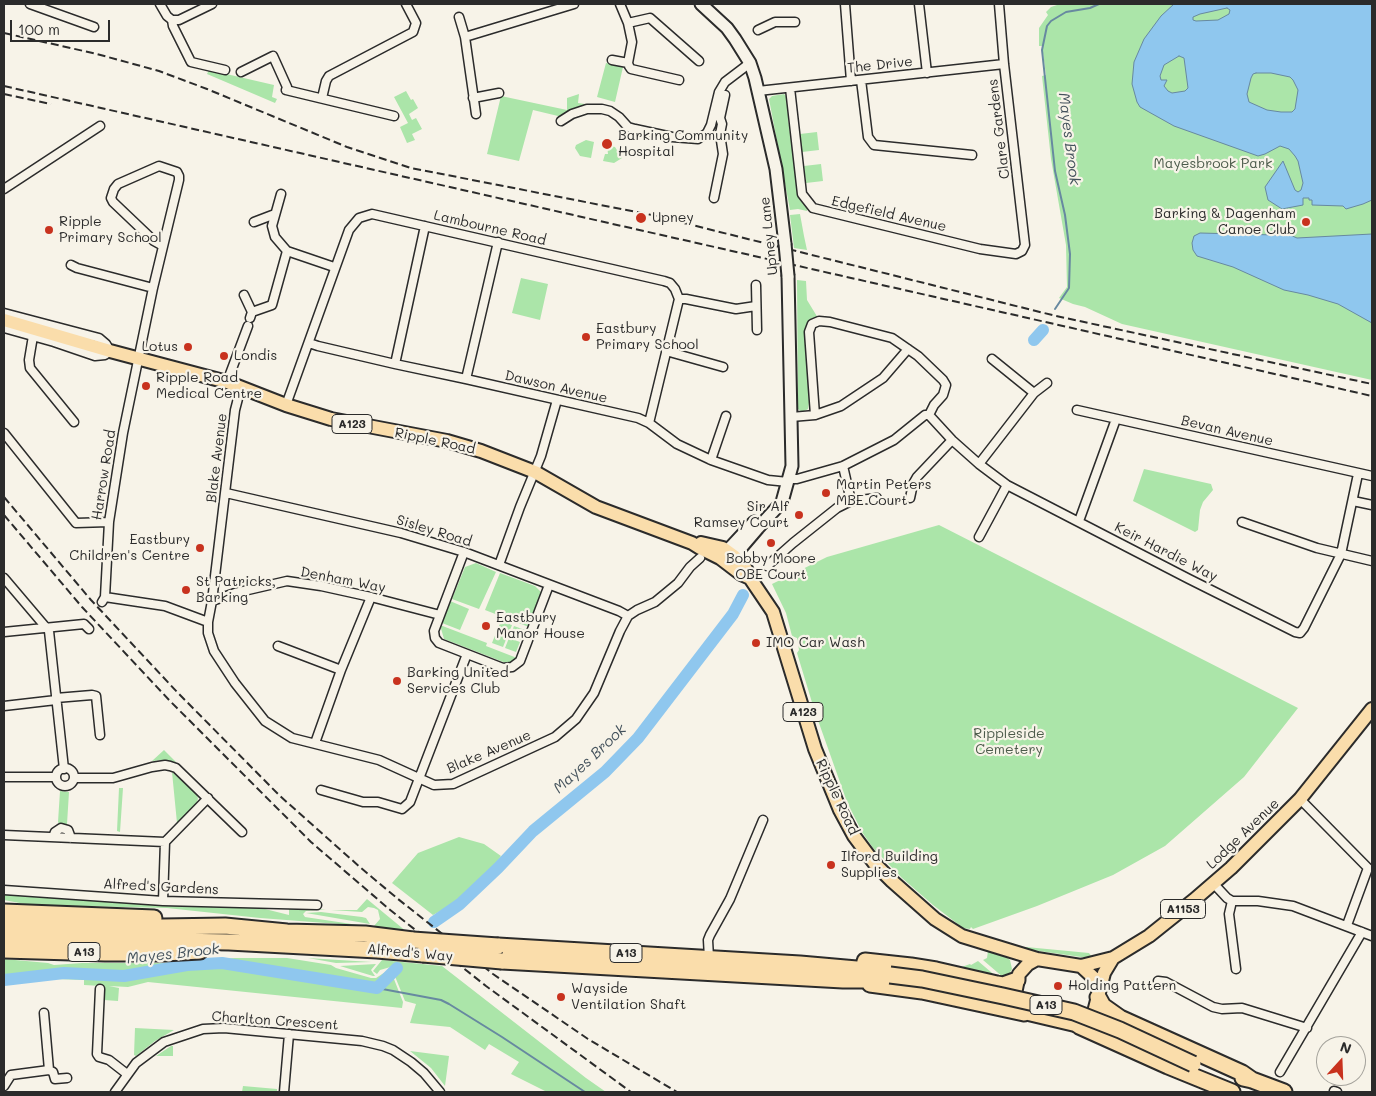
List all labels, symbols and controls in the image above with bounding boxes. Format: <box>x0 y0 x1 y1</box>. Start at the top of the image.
scale bar <box>12 10 112 42</box>
text: 100 m <box>18 19 60 39</box>
street label: The Drive <box>846 53 914 77</box>
street label: Clare Gardens <box>985 78 1013 180</box>
water label: Mayes Brook <box>1054 92 1084 186</box>
place label: Barking Community Hospital <box>618 128 748 160</box>
marker: Barking Community Hospital <box>600 137 614 151</box>
park label: Mayesbrook Park <box>1154 156 1272 172</box>
street label: Edgefield Avenue <box>830 193 948 235</box>
street label: Upney Lane <box>757 196 781 276</box>
place label: Barking & Dagenham Canoe Club <box>1154 206 1296 238</box>
street label: Lambourne Road <box>432 207 548 249</box>
place label: Upney <box>652 210 694 226</box>
marker: Upney <box>634 211 648 225</box>
place label: Ripple Primary School <box>59 214 162 246</box>
marker: Barking & Dagenham Canoe Club <box>1300 216 1312 228</box>
marker: Ripple Primary School <box>43 224 55 236</box>
place label: Eastbury Primary School <box>596 321 699 354</box>
marker: Eastbury Primary School <box>580 331 592 343</box>
place label: Lotus <box>142 339 178 355</box>
marker: Lotus <box>182 341 194 353</box>
place label: Londis <box>234 348 277 364</box>
marker: Londis <box>218 350 230 362</box>
street label: Dawson Avenue <box>503 367 609 407</box>
place label: Ripple Road Medical Centre <box>156 370 262 402</box>
marker: Ripple Road Medical Centre <box>140 380 152 392</box>
street label: Blake Avenue <box>203 412 231 504</box>
street label: Bevan Avenue <box>1179 412 1275 450</box>
road number: A123 <box>332 414 372 434</box>
street label: Ripple Road <box>393 424 477 458</box>
street label: Harrow Road <box>89 429 119 521</box>
place label: Martin Peters MBE Court <box>836 477 931 510</box>
marker: Martin Peters MBE Court <box>820 487 832 499</box>
place label: Sir Alf Ramsey Court <box>694 499 789 532</box>
marker: Sir Alf Ramsey Court <box>793 509 805 521</box>
street label: Sisley Road <box>394 512 474 550</box>
street label: Keir Hardie Way <box>1112 519 1220 585</box>
place label: Eastbury Children's Centre <box>69 532 190 564</box>
marker: Bobby Moore OBE Court <box>765 537 777 549</box>
marker: Eastbury Children's Centre <box>194 542 206 554</box>
place label: Bobby Moore OBE Court <box>726 551 816 584</box>
street label: Denham Way <box>299 563 387 597</box>
place label: St Patricks, Barking <box>196 574 276 606</box>
marker: St Patricks, Barking <box>180 584 192 596</box>
place label: Eastbury Manor House <box>496 610 585 642</box>
marker: Eastbury Manor House <box>480 620 492 632</box>
place label: IMO Car Wash <box>766 635 865 651</box>
marker: IMO Car Wash <box>750 637 762 649</box>
place label: Barking United Services Club <box>407 665 509 698</box>
marker: Barking United Services Club <box>391 675 403 687</box>
road number: A123 <box>783 702 823 722</box>
water label: Mayes Brook <box>550 721 630 797</box>
park label: Rippleside Cemetery <box>973 726 1045 759</box>
street label: Blake Avenue <box>444 727 534 777</box>
street label: Ripple Road <box>812 756 862 838</box>
street label: Lodge Avenue <box>1203 795 1283 873</box>
place label: Ilford Building Supplies <box>841 849 938 882</box>
marker: Ilford Building Supplies <box>825 859 837 871</box>
street label: Alfred's Gardens <box>103 876 219 898</box>
road number: A1153 <box>1160 900 1206 919</box>
water label: Mayes Brook <box>126 940 220 968</box>
street label: Alfred's Way <box>366 941 454 965</box>
road number: A13 <box>68 942 100 962</box>
road number: A13 <box>610 944 642 962</box>
place label: Holding Pattern <box>1068 978 1176 994</box>
marker: Holding Pattern <box>1052 980 1064 992</box>
place label: Wayside Ventilation Shaft <box>571 981 686 1014</box>
marker: Wayside Ventilation Shaft <box>555 991 567 1003</box>
road number: A13 <box>1030 996 1062 1014</box>
street label: Charlton Crescent <box>211 1008 339 1034</box>
north arrow <box>1316 1036 1366 1086</box>
text: N <box>1338 1037 1354 1058</box>

